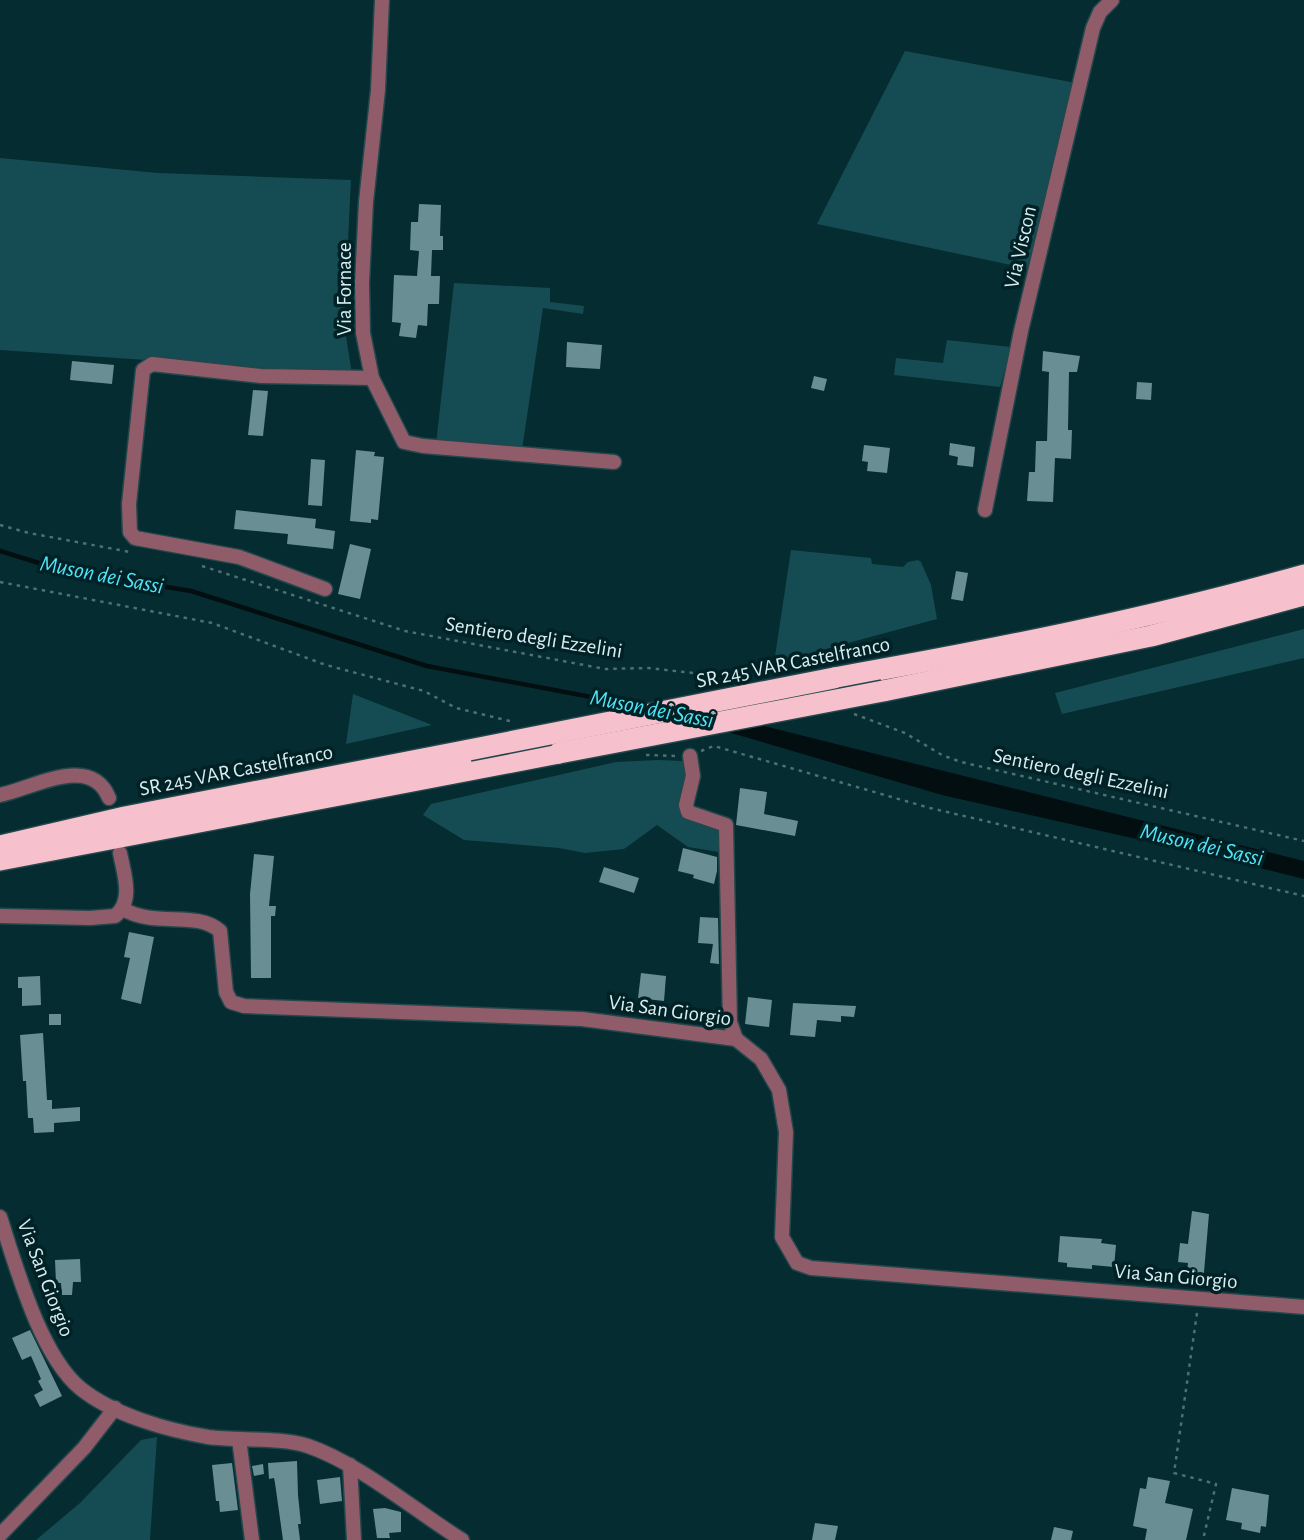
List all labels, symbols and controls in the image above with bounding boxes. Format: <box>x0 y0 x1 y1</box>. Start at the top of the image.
street label: Via Viscon <box>1001 204 1040 290</box>
street label: Via Fornace <box>334 242 355 336</box>
water label: Muson dei Sassi <box>38 552 165 599</box>
street label: Sentiero degli Ezzelini <box>444 613 624 662</box>
street label: SR 245 VAR Castelfranco <box>694 633 892 692</box>
water label: Muson dei Sassi <box>588 686 715 733</box>
street label: SR 245 VAR Castelfranco <box>137 741 335 800</box>
street label: Sentiero degli Ezzelini <box>991 745 1171 802</box>
water label: Muson dei Sassi <box>1138 820 1265 871</box>
street label: Via San Giorgio <box>607 991 733 1029</box>
street label: Via San Giorgio <box>14 1217 77 1340</box>
street label: Via San Giorgio <box>1113 1261 1238 1292</box>

